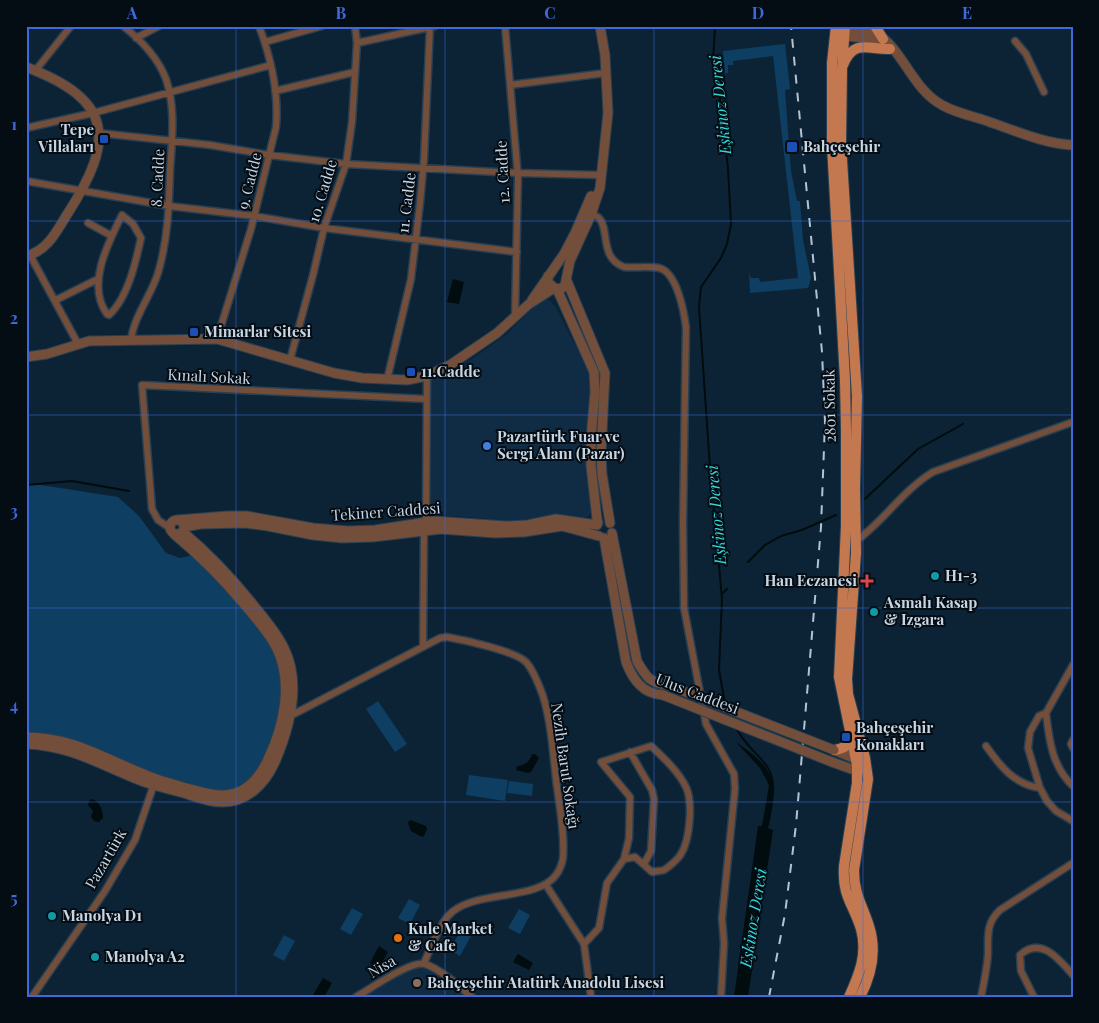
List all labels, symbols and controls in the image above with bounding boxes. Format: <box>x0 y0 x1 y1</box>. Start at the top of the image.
text: A <box>126 2 138 23</box>
text: B <box>336 2 347 23</box>
text: C <box>544 2 556 23</box>
text: D <box>752 2 764 23</box>
text: E <box>962 2 972 23</box>
water label: Eşkinoz Deresi <box>704 53 735 157</box>
text: 1 <box>11 113 17 134</box>
place label: Tepe Villaları <box>37 119 94 156</box>
marker: Tepe Villaları <box>98 133 110 145</box>
place label: Bahçeşehir <box>803 136 880 156</box>
street label: 12. Cadde <box>490 140 514 204</box>
marker: Bahçeşehir <box>785 140 799 154</box>
street label: 8. Cadde <box>145 148 169 208</box>
street label: 9. Cadde <box>232 150 266 211</box>
street label: 10. Cadde <box>303 157 341 225</box>
street label: 11. Cadde <box>392 171 420 235</box>
text: 2 <box>10 307 18 328</box>
place label: Mimarlar Sitesi <box>204 321 311 341</box>
marker: Mimarlar Sitesi <box>188 326 200 338</box>
place label: 11.Cadde <box>421 361 481 381</box>
street label: Kınalı Sokak <box>167 364 252 388</box>
marker: 11.Cadde <box>405 366 417 378</box>
street label: 2801 Sokak <box>818 368 840 443</box>
place label: Pazartürk Fuar ve Sergi Alanı (Pazar) <box>497 426 625 463</box>
marker: Pazartürk Fuar ve Sergi Alanı (Pazar) <box>481 440 493 452</box>
water label: Eşkinoz Deresi <box>701 463 730 567</box>
street label: Tekiner Caddesi <box>331 497 442 525</box>
text: 3 <box>10 500 18 521</box>
place label: H1-3 <box>945 565 977 585</box>
place label: Han Eczanesi <box>764 570 857 590</box>
marker: H1-3 <box>929 570 941 582</box>
marker: Han Eczanesi <box>861 575 873 587</box>
place label: Asmalı Kasap & Izgara <box>883 592 977 629</box>
marker: Asmalı Kasap & Izgara <box>868 606 880 618</box>
street label: Ulus Caddesi <box>653 668 742 718</box>
text: 4 <box>10 694 18 715</box>
street label: Nezih Barut Sokağı <box>547 702 585 831</box>
place label: Bahçeşehir Konakları <box>856 717 933 754</box>
marker: Bahçeşehir Konakları <box>840 731 852 743</box>
street label: Pazartürk <box>80 824 131 892</box>
water label: Eşkinoz Deresi <box>734 866 771 970</box>
text: 5 <box>10 887 18 908</box>
place label: Manolya D1 <box>62 905 142 925</box>
marker: Manolya D1 <box>46 910 58 922</box>
place label: Kule Market & Cafe <box>408 918 493 955</box>
marker: Kule Market & Cafe <box>392 932 404 944</box>
place label: Manolya A2 <box>105 946 185 966</box>
street label: Nisa <box>364 950 399 982</box>
marker: Manolya A2 <box>89 951 101 963</box>
place label: Bahçeşehir Atatürk Anadolu Lisesi <box>427 972 664 992</box>
marker: Bahçeşehir Atatürk Anadolu Lisesi <box>411 977 423 989</box>

